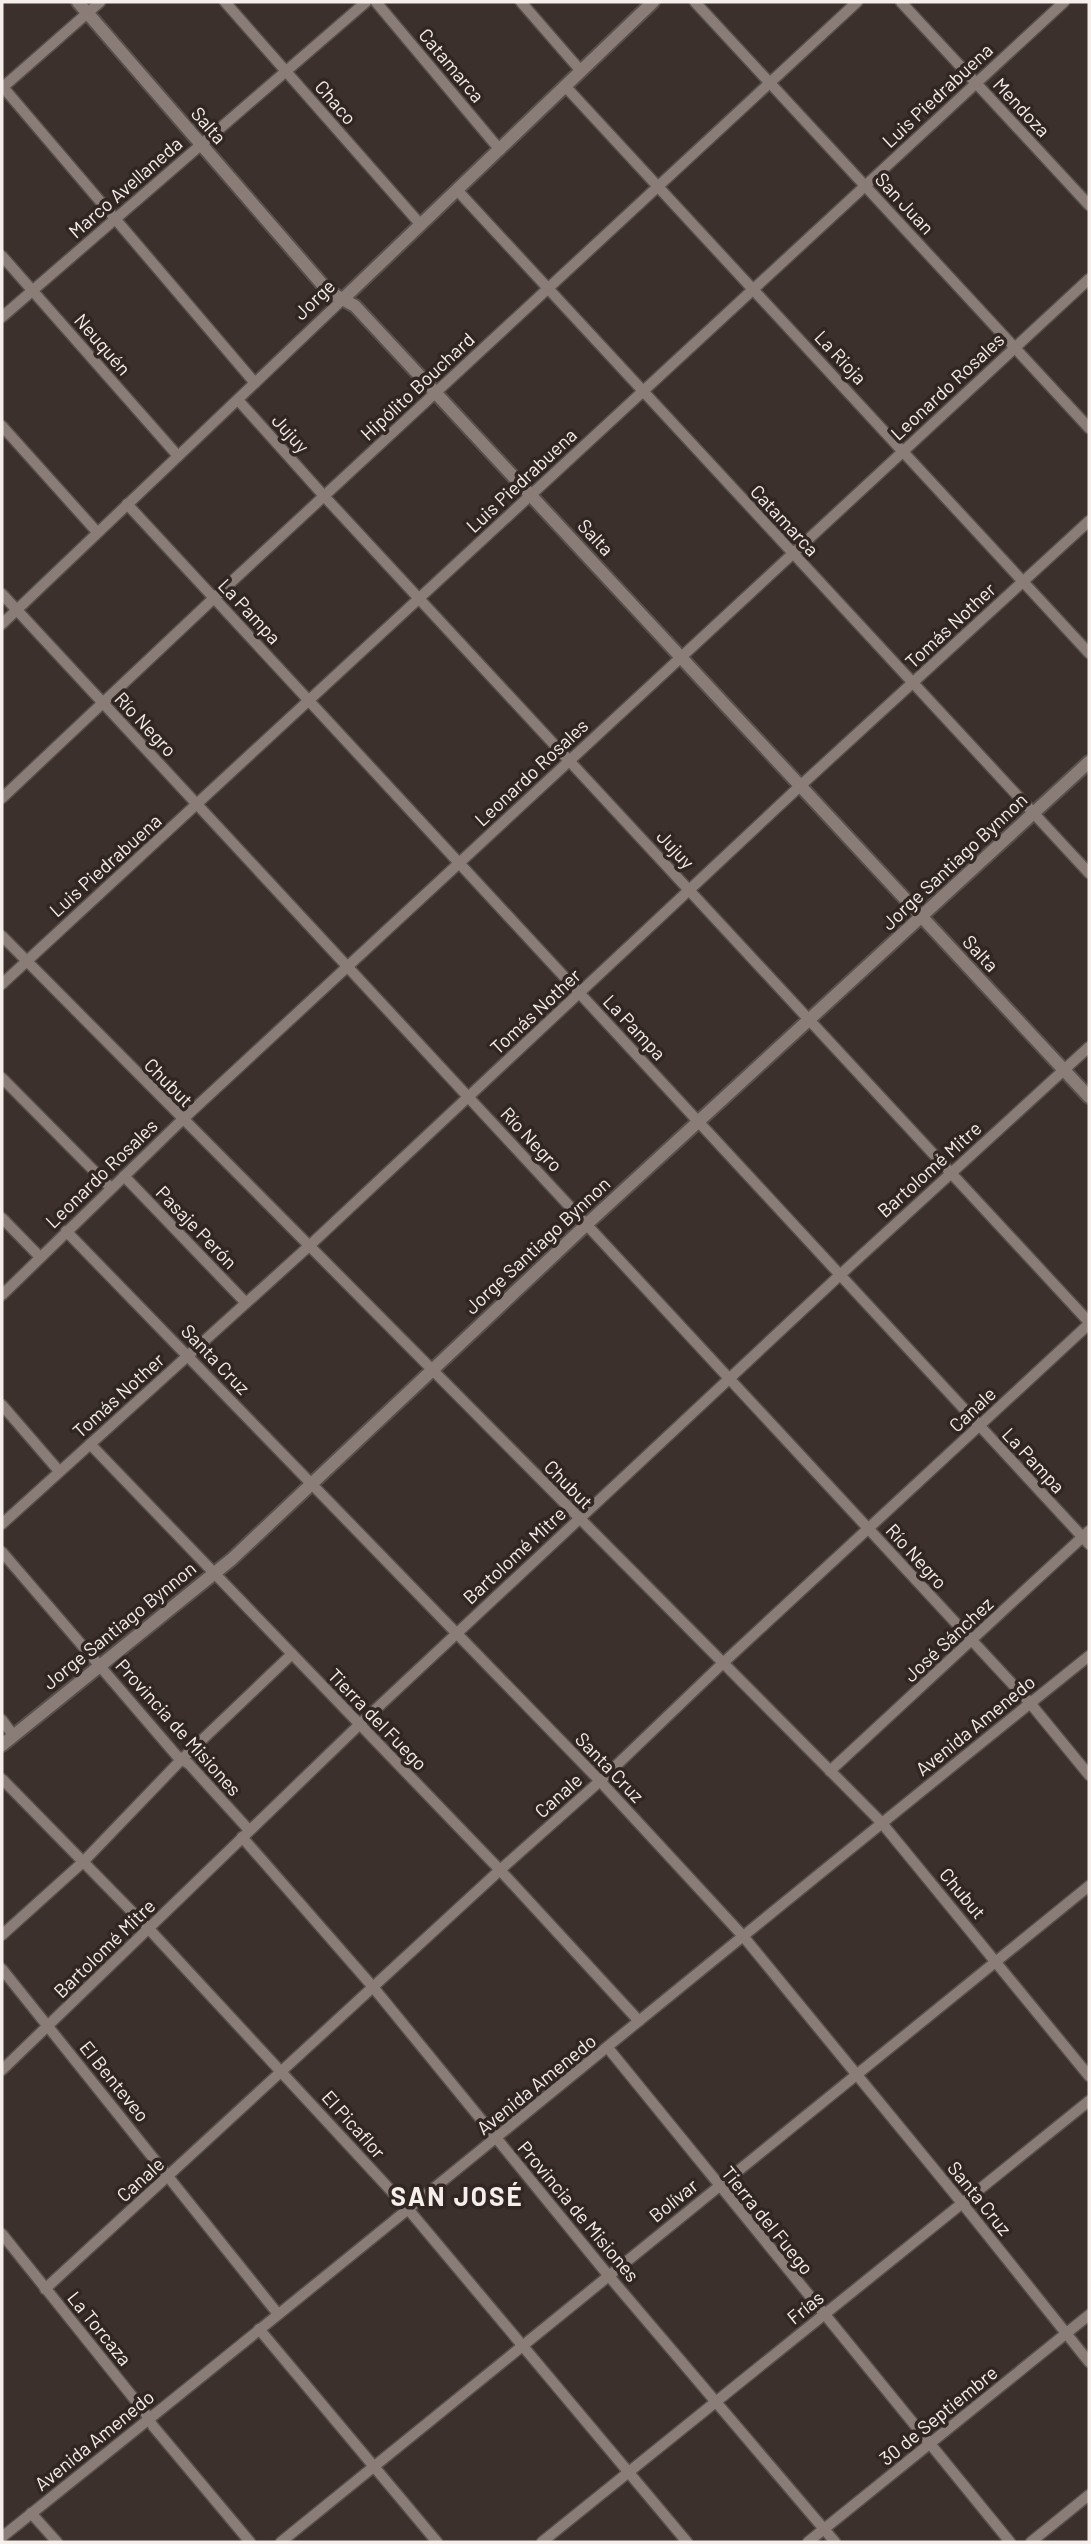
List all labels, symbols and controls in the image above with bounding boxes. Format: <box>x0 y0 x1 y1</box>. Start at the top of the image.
street label: Catamarca <box>414 23 490 107</box>
street label: Luis Piedrabuena <box>877 38 997 152</box>
street label: Mendoza <box>989 73 1055 141</box>
street label: Chaco <box>310 75 362 129</box>
street label: Salta <box>187 102 231 148</box>
street label: Marco Avellaneda <box>64 132 186 242</box>
street label: San Juan <box>871 167 939 239</box>
street label: Jorge <box>289 274 339 324</box>
street label: Neuquén <box>70 308 136 380</box>
street label: La Rioja <box>810 325 872 389</box>
street label: Hipólito Bouchard <box>355 327 479 445</box>
street label: Leonardo Rosales <box>885 328 1009 444</box>
street label: Jujuy <box>267 409 315 457</box>
street label: Luis Piedrabuena <box>461 423 581 537</box>
street label: Catamarca <box>746 479 824 561</box>
street label: Salta <box>573 514 619 560</box>
street label: La Pampa <box>214 573 286 649</box>
street label: Tomás Nother <box>900 577 1000 673</box>
street label: Río Negro <box>110 687 182 761</box>
street label: Leonardo Rosales <box>469 714 593 830</box>
street label: Jorge Santiago Bynnon <box>877 788 1031 934</box>
street label: Luis Piedrabuena <box>44 809 166 921</box>
street label: Jujuy <box>652 825 700 873</box>
street label: Salta <box>958 930 1004 976</box>
street label: Tomás Nother <box>485 963 585 1059</box>
street label: La Pampa <box>599 989 671 1065</box>
street label: Chubut <box>140 1053 198 1111</box>
street label: Río Negro <box>496 1102 568 1176</box>
street label: Leonardo Rosales <box>40 1114 162 1232</box>
street label: Bartolomé Mitre <box>872 1116 986 1222</box>
street label: Jorge Santiago Bynnon <box>460 1172 614 1318</box>
street label: Pasaje Perón <box>152 1181 242 1273</box>
street label: Santa Cruz <box>177 1319 255 1399</box>
street label: Tomás Nother <box>67 1348 169 1442</box>
street label: Canale <box>944 1382 1000 1436</box>
street label: La Pampa <box>998 1422 1070 1498</box>
street label: Chubut <box>540 1455 598 1513</box>
street label: Bartolomé Mitre <box>458 1502 570 1608</box>
street label: Río Negro <box>882 1519 952 1593</box>
street label: Jorge Santiago Bynnon <box>38 1556 200 1694</box>
street label: José Sánchez <box>899 1592 997 1686</box>
street label: Provincia de Misiones <box>111 1654 247 1800</box>
street label: Tierra del Fuego <box>324 1663 432 1775</box>
street label: Avenida Amenedo <box>911 1670 1039 1780</box>
street label: Santa Cruz <box>571 1727 649 1807</box>
street label: Canale <box>530 1768 586 1822</box>
street label: Chubut <box>935 1863 991 1923</box>
street label: Bartolomé Mitre <box>48 1894 160 2002</box>
street label: Avenida Amenedo <box>472 2029 600 2139</box>
street label: El Benteveo <box>75 2036 155 2126</box>
street label: El Picaflor <box>317 2085 391 2163</box>
street label: Provincia de Misiones <box>513 2136 645 2286</box>
street label: Canale <box>112 2152 168 2206</box>
street label: Santa Cruz <box>943 2156 1017 2240</box>
street label: Tierra del Fuego <box>717 2161 819 2279</box>
street label: Bolívar <box>644 2173 702 2227</box>
district label: SAN JOSÉ <box>390 2180 524 2211</box>
street label: Frías <box>782 2285 828 2329</box>
street label: La Torcaza <box>63 2286 137 2370</box>
street label: 30 de Septiembre <box>874 2360 1002 2470</box>
street label: Avenida Amenedo <box>30 2385 158 2495</box>

